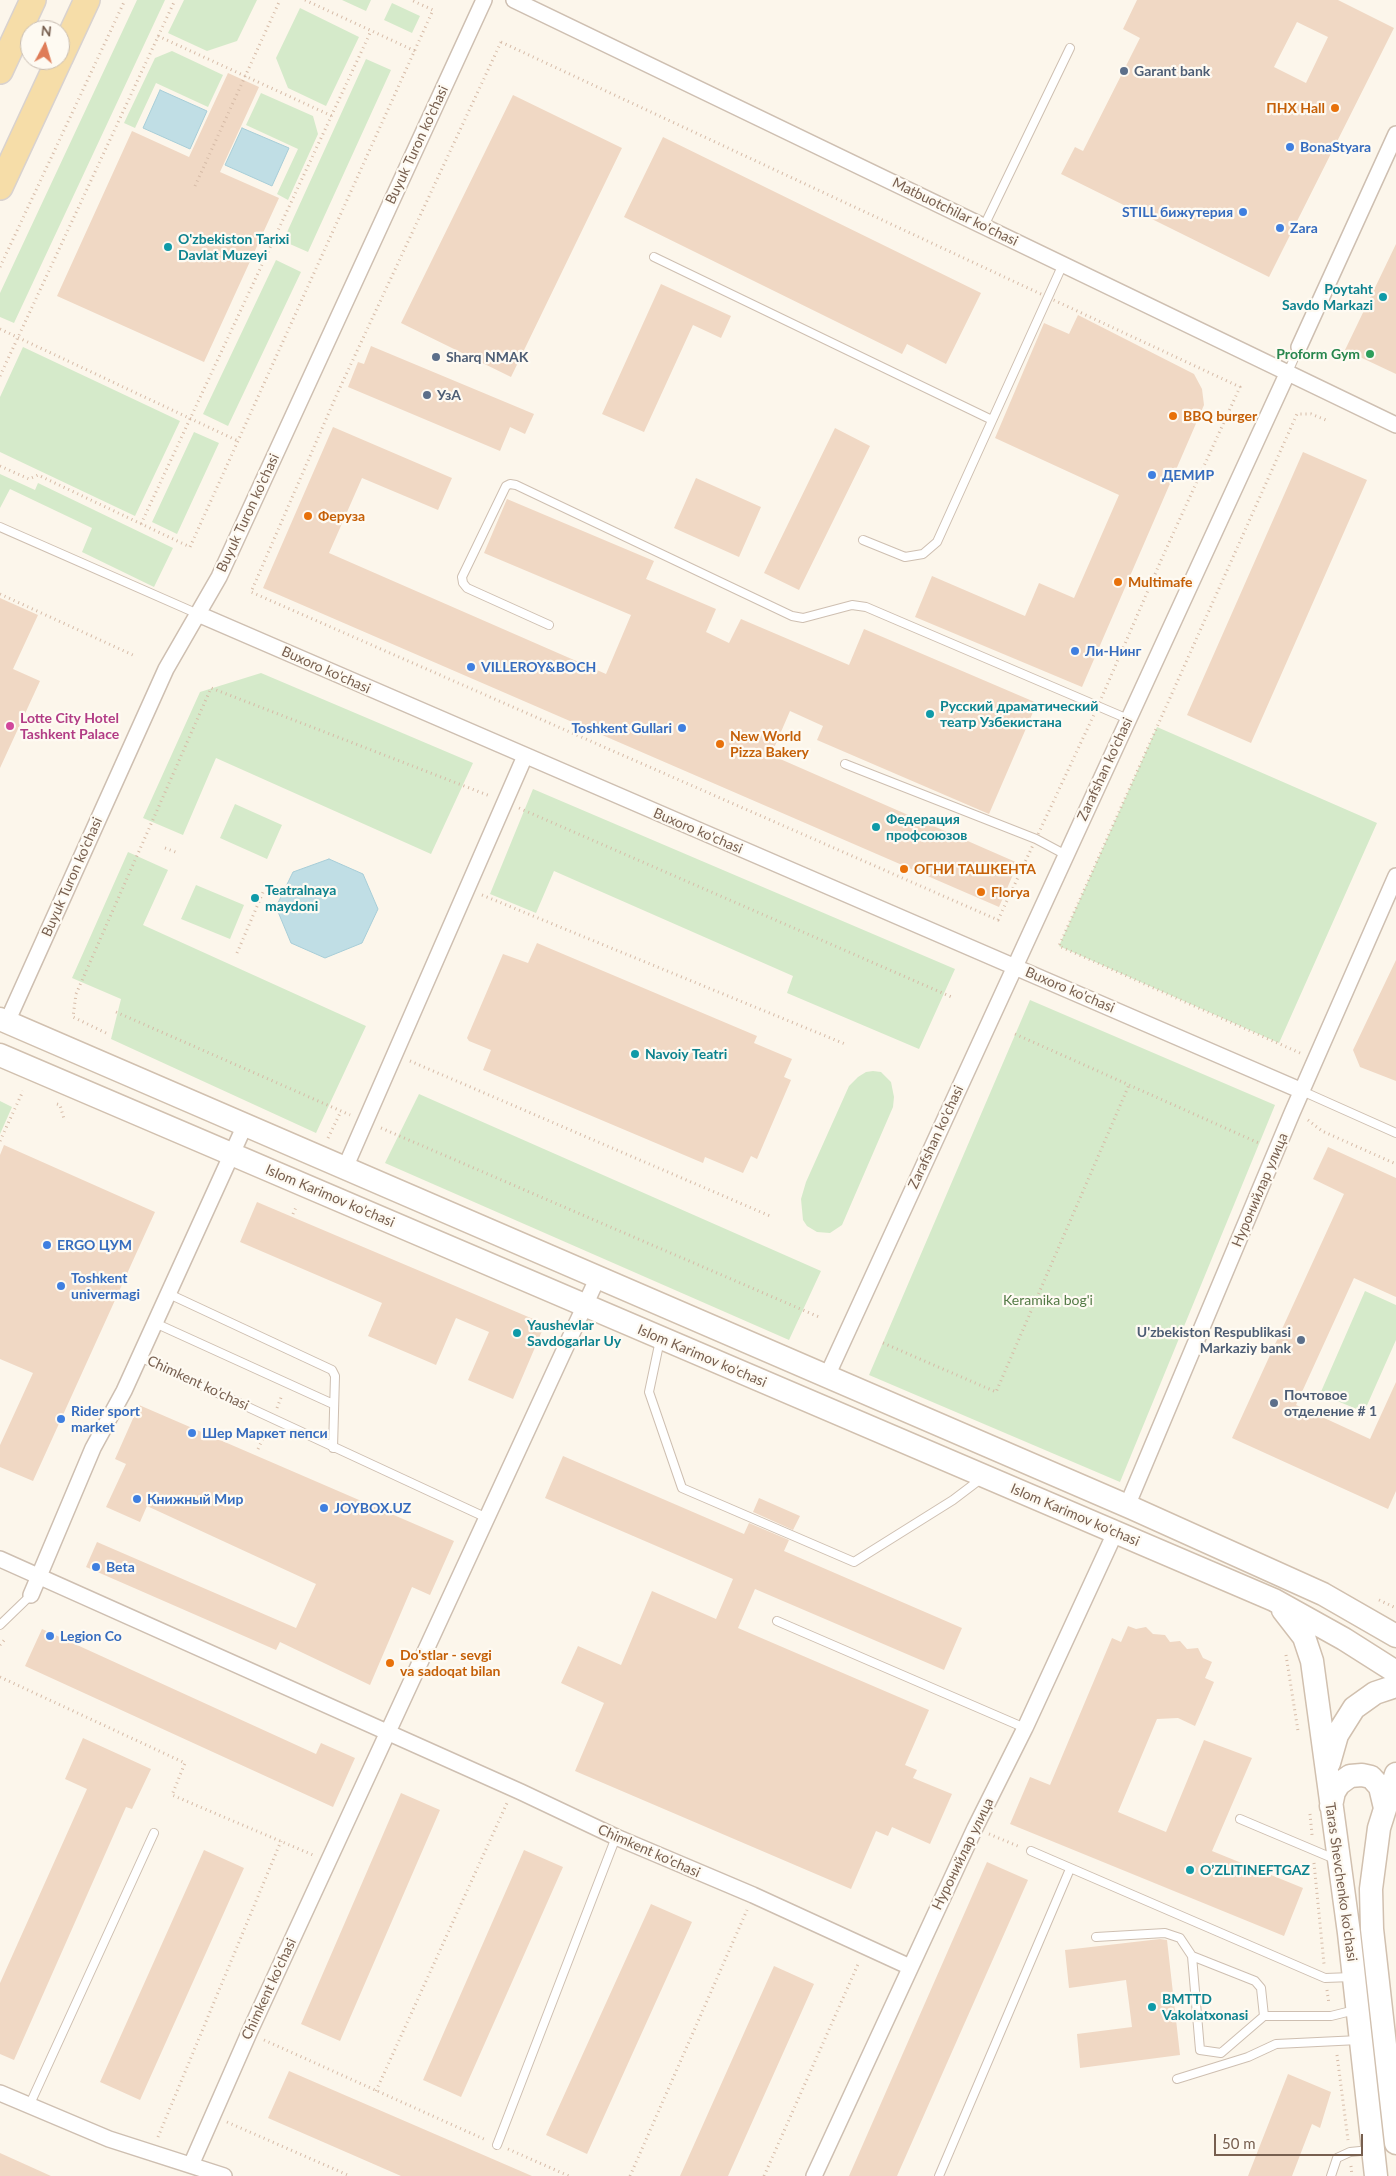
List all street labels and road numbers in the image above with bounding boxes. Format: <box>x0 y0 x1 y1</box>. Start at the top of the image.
street label: Buyuk Turon ko'chasi <box>382 83 452 207</box>
street label: Matbuotchilar ko'chasi <box>889 174 1021 250</box>
street label: Buyuk Turon ko'chasi <box>213 451 283 575</box>
street label: Buxoro ko'chasi <box>279 643 373 697</box>
street label: Zarafshan ko'chasi <box>1074 715 1136 823</box>
street label: Buxoro ko'chasi <box>651 805 745 857</box>
street label: Buyuk Turon ko'chasi <box>38 815 106 939</box>
street label: Buxoro ko'chasi <box>1023 964 1117 1016</box>
street label: Zarafshan ko'chasi <box>905 1083 967 1191</box>
street label: Нуронийлар улица <box>1228 1130 1292 1250</box>
street label: Islom Karimov ko'chasi <box>263 1161 397 1231</box>
street label: Islom Karimov ko'chasi <box>635 1321 769 1391</box>
street label: Chimkent ko'chasi <box>144 1352 252 1414</box>
street label: Islom Karimov ko'chasi <box>1008 1480 1142 1550</box>
street label: Нуронийлар улица <box>929 1795 997 1913</box>
street label: Taras Shevchenko ko'chasi <box>1322 1801 1360 1963</box>
street label: Chimkent ko'chasi <box>595 1821 703 1881</box>
street label: Chimkent ko'chasi <box>238 1935 300 2043</box>

